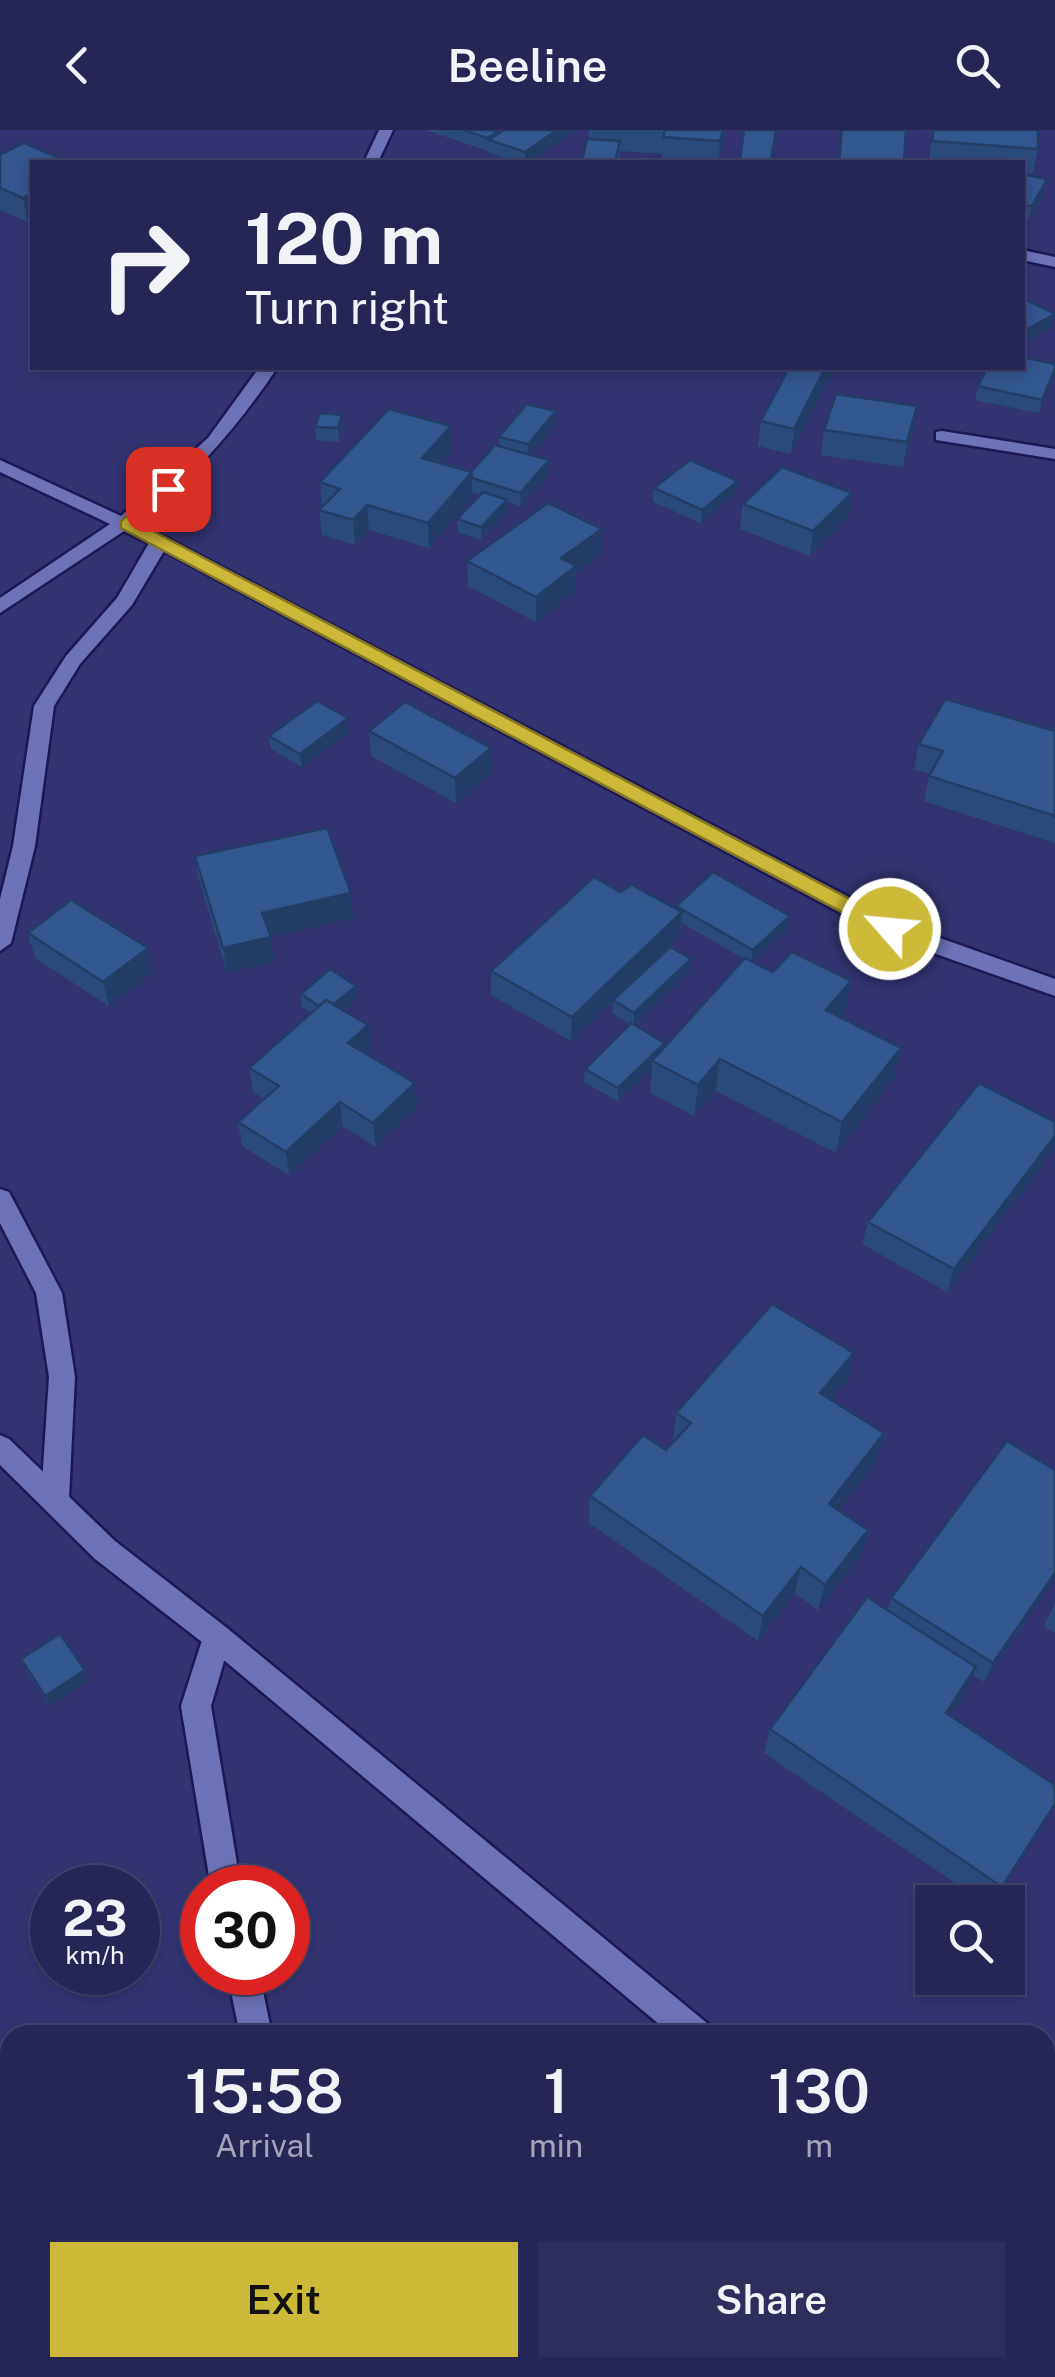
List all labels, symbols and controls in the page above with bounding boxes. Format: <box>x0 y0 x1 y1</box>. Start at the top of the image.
icon: back <box>50 38 105 93</box>
icon: search <box>950 38 1005 93</box>
text: Beeline <box>447 39 608 92</box>
text: 120 m <box>245 197 443 280</box>
icon: right <box>80 200 210 330</box>
text: Turn right <box>245 281 449 334</box>
pin <box>126 447 211 532</box>
icon: arrive <box>141 462 196 517</box>
position arrow <box>838 877 942 981</box>
speed limit sign: 30 <box>180 1865 310 1995</box>
map controls <box>915 1885 1025 1995</box>
button: search <box>915 1885 1025 1995</box>
text: 23 <box>62 1888 128 1947</box>
text: km/h <box>66 1940 124 1970</box>
text: 15:58 <box>185 2056 344 2127</box>
text: 1 <box>544 2056 569 2127</box>
text: 130 <box>768 2056 870 2127</box>
text: Arrival <box>215 2127 314 2164</box>
text: min <box>529 2127 583 2164</box>
text: m <box>805 2127 833 2164</box>
button: Exit <box>50 2242 518 2357</box>
button: Share <box>538 2242 1005 2357</box>

